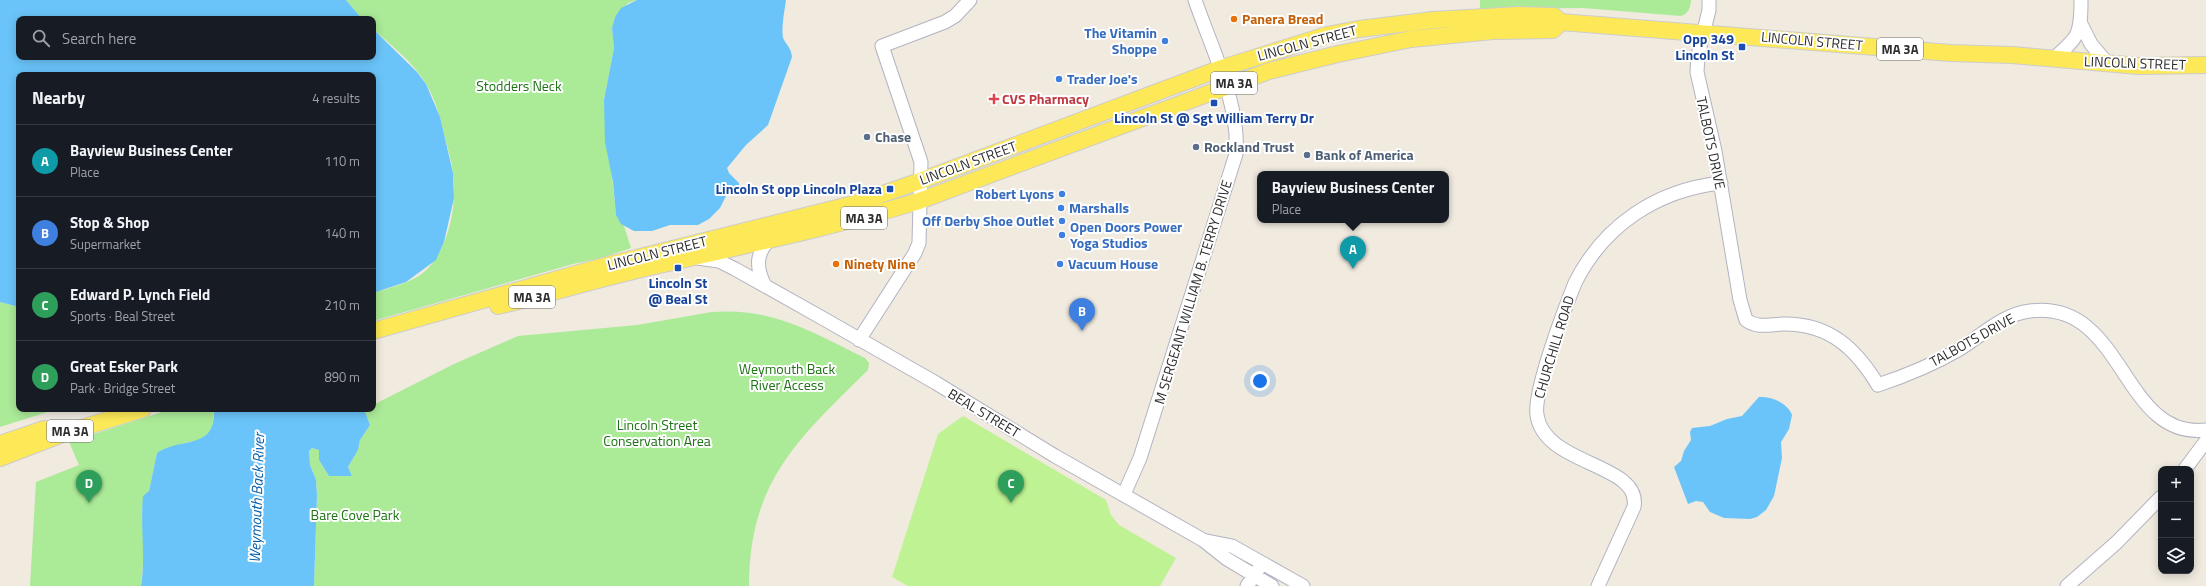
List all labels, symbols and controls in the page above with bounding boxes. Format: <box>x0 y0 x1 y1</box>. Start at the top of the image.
place label: Panera Bread <box>1242 8 1323 29</box>
marker: Panera Bread <box>1229 14 1239 24</box>
search box <box>16 16 376 60</box>
street label: LINCOLN STREET <box>1255 19 1359 66</box>
place label: The Vitamin Shoppe <box>1084 22 1157 59</box>
street label: LINCOLN STREET <box>1760 26 1864 55</box>
icon: search <box>30 27 52 49</box>
text: Search here <box>62 27 136 50</box>
place label: Opp 349 Lincoln St <box>1675 28 1734 65</box>
marker: The Vitamin Shoppe <box>1160 36 1170 46</box>
road number: MA 3A <box>1877 38 1923 60</box>
marker: Opp 349 Lincoln St <box>1737 42 1747 52</box>
street label: LINCOLN STREET <box>2084 50 2187 75</box>
place label: Trader Joe's <box>1067 68 1138 89</box>
road number: MA 3A <box>1211 72 1257 94</box>
marker: Trader Joe's <box>1054 74 1064 84</box>
park label: Stodders Neck <box>476 75 562 96</box>
text: Nearby <box>32 85 85 111</box>
text: 4 results <box>312 88 360 108</box>
place label: CVS Pharmacy <box>1002 88 1089 109</box>
marker: CVS Pharmacy <box>989 94 999 104</box>
street label: TALBOTS DRIVE <box>1691 95 1732 191</box>
marker: Lincoln St @ Sgt William Terry Dr <box>1209 98 1219 108</box>
place label: Lincoln St @ Sgt William Terry Dr <box>1114 107 1314 128</box>
place label: Chase <box>875 126 911 147</box>
marker: Chase <box>862 132 872 142</box>
street label: LINCOLN STREET <box>916 135 1020 190</box>
place label: Rockland Trust <box>1204 136 1294 157</box>
text: Bayview Business Center <box>70 139 233 162</box>
marker: Rockland Trust <box>1191 142 1201 152</box>
place label: Bank of America <box>1315 144 1414 165</box>
marker: Bank of America <box>1302 150 1312 160</box>
text: A <box>41 151 49 171</box>
text: 110 m <box>324 151 360 171</box>
text: Place <box>70 162 99 182</box>
popup <box>1257 171 1449 223</box>
text: Bayview Business Center <box>1272 176 1434 199</box>
street label: M SERGEANT WILLIAM B. TERRY DRIVE <box>1148 177 1237 407</box>
place label: Lincoln St opp Lincoln Plaza <box>715 178 882 199</box>
place label: Robert Lyons <box>975 183 1054 204</box>
marker: Lincoln St opp Lincoln Plaza <box>885 184 895 194</box>
marker: Robert Lyons <box>1057 189 1067 199</box>
place label: Marshalls <box>1069 197 1129 218</box>
text: Place <box>1272 199 1301 219</box>
marker: Marshalls <box>1056 203 1066 213</box>
road number: MA 3A <box>841 207 887 229</box>
place label: Off Derby Shoe Outlet <box>922 210 1054 231</box>
text: Stop & Shop <box>70 211 149 234</box>
marker: Off Derby Shoe Outlet <box>1057 216 1067 226</box>
place label: Open Doors Power Yoga Studios <box>1070 216 1182 253</box>
text: B <box>41 223 49 243</box>
text: 140 m <box>324 223 360 243</box>
street label: LINCOLN STREET <box>605 230 710 275</box>
marker: Open Doors Power Yoga Studios <box>1057 230 1067 240</box>
text: Supermarket <box>70 234 141 254</box>
pin: A <box>1340 236 1366 269</box>
place label: Ninety Nine <box>844 253 916 274</box>
place label: Vacuum House <box>1068 253 1158 274</box>
marker: Ninety Nine <box>831 259 841 269</box>
marker: Vacuum House <box>1055 259 1065 269</box>
marker: Lincoln St @ Beal St <box>673 263 683 273</box>
place label: Lincoln St @ Beal St <box>648 272 708 309</box>
text: Edward P. Lynch Field <box>70 283 210 306</box>
road number: MA 3A <box>509 286 555 308</box>
street label: CHURCHILL ROAD <box>1528 293 1579 401</box>
text: C <box>41 295 49 315</box>
text: 210 m <box>324 295 360 315</box>
pin: B <box>1069 298 1095 331</box>
text: Sports · Beal Street <box>70 306 175 326</box>
street label: TALBOTS DRIVE <box>1925 307 2018 372</box>
text: Great Esker Park <box>70 355 178 378</box>
park label: Weymouth Back River Access <box>739 358 835 395</box>
text: D <box>41 367 49 387</box>
text: 890 m <box>324 367 360 387</box>
your location <box>1250 371 1270 391</box>
text: Park · Bridge Street <box>70 378 175 398</box>
street label: BEAL STREET <box>944 383 1025 443</box>
park label: Lincoln Street Conservation Area <box>603 414 711 451</box>
road number: MA 3A <box>47 420 93 442</box>
water label: Weymouth Back River <box>243 430 270 563</box>
map controls <box>2158 466 2194 574</box>
button: + <box>2158 466 2194 502</box>
pin: D <box>76 470 102 503</box>
pin: C <box>998 470 1024 503</box>
button: − <box>2158 502 2194 538</box>
park label: Bare Cove Park <box>311 504 400 525</box>
button: layers <box>2158 538 2194 574</box>

